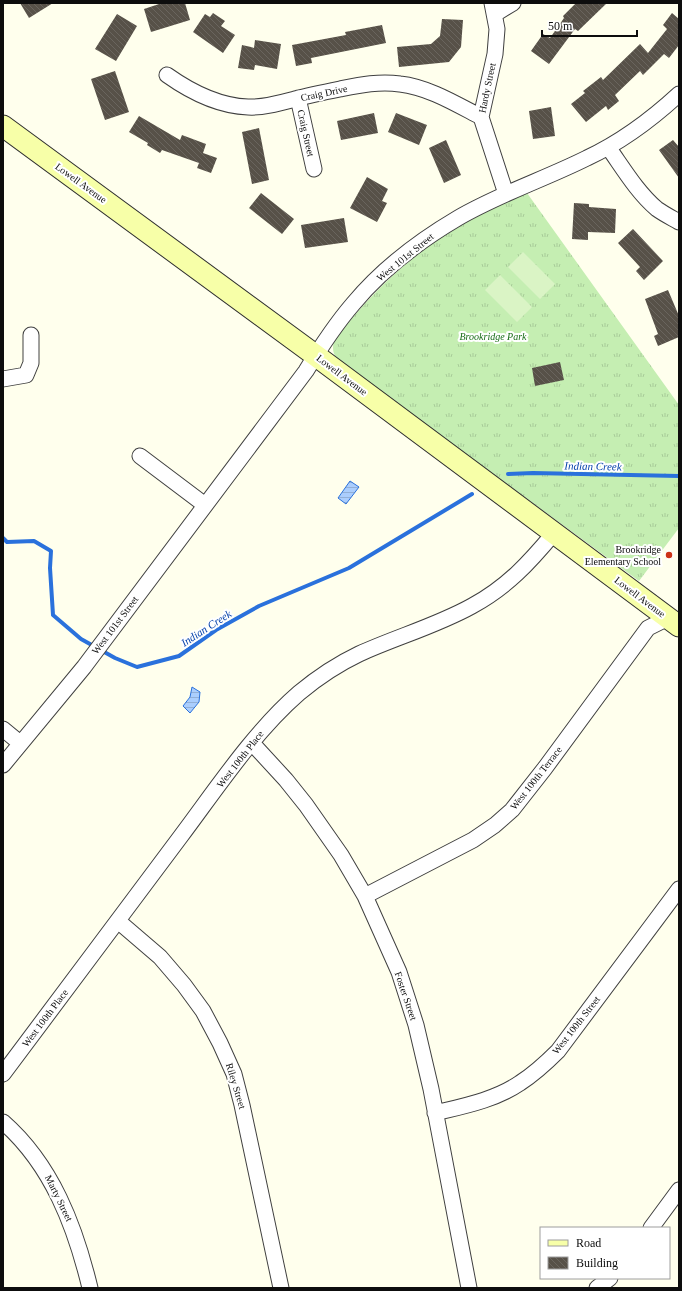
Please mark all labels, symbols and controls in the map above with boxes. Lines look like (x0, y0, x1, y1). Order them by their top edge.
scale bar (542, 12, 637, 38)
text: 50 m (548, 19, 573, 33)
street label: Hardy Street (476, 62, 498, 114)
street label: Craig Drive (300, 83, 349, 103)
street label: Craig Street (295, 108, 317, 158)
street label: Lowell Avenue (53, 161, 109, 206)
street label: West 101st Street (374, 231, 436, 283)
park label: Brookridge Park (459, 331, 527, 342)
street label: Lowell Avenue (314, 352, 370, 398)
water label: Indian Creek (563, 459, 623, 473)
place label: Brookridge Elementary School (585, 544, 662, 567)
marker: Brookridge Elementary School (664, 550, 674, 560)
street label: Lowell Avenue (612, 574, 668, 620)
street label: West 101st Street (90, 594, 141, 656)
water label: Indian Creek (178, 607, 234, 649)
street label: West 100th Place (214, 728, 266, 790)
street label: West 100th Terrace (508, 744, 564, 812)
street label: Foster Street (393, 970, 420, 1022)
street label: West 100th Place (20, 987, 71, 1049)
street label: West 100th Street (550, 994, 602, 1056)
street label: Riley Street (224, 1062, 248, 1111)
street label: Marty Street (43, 1173, 75, 1223)
legend (540, 1227, 670, 1279)
text: Road (576, 1236, 601, 1250)
text: Building (576, 1256, 618, 1270)

